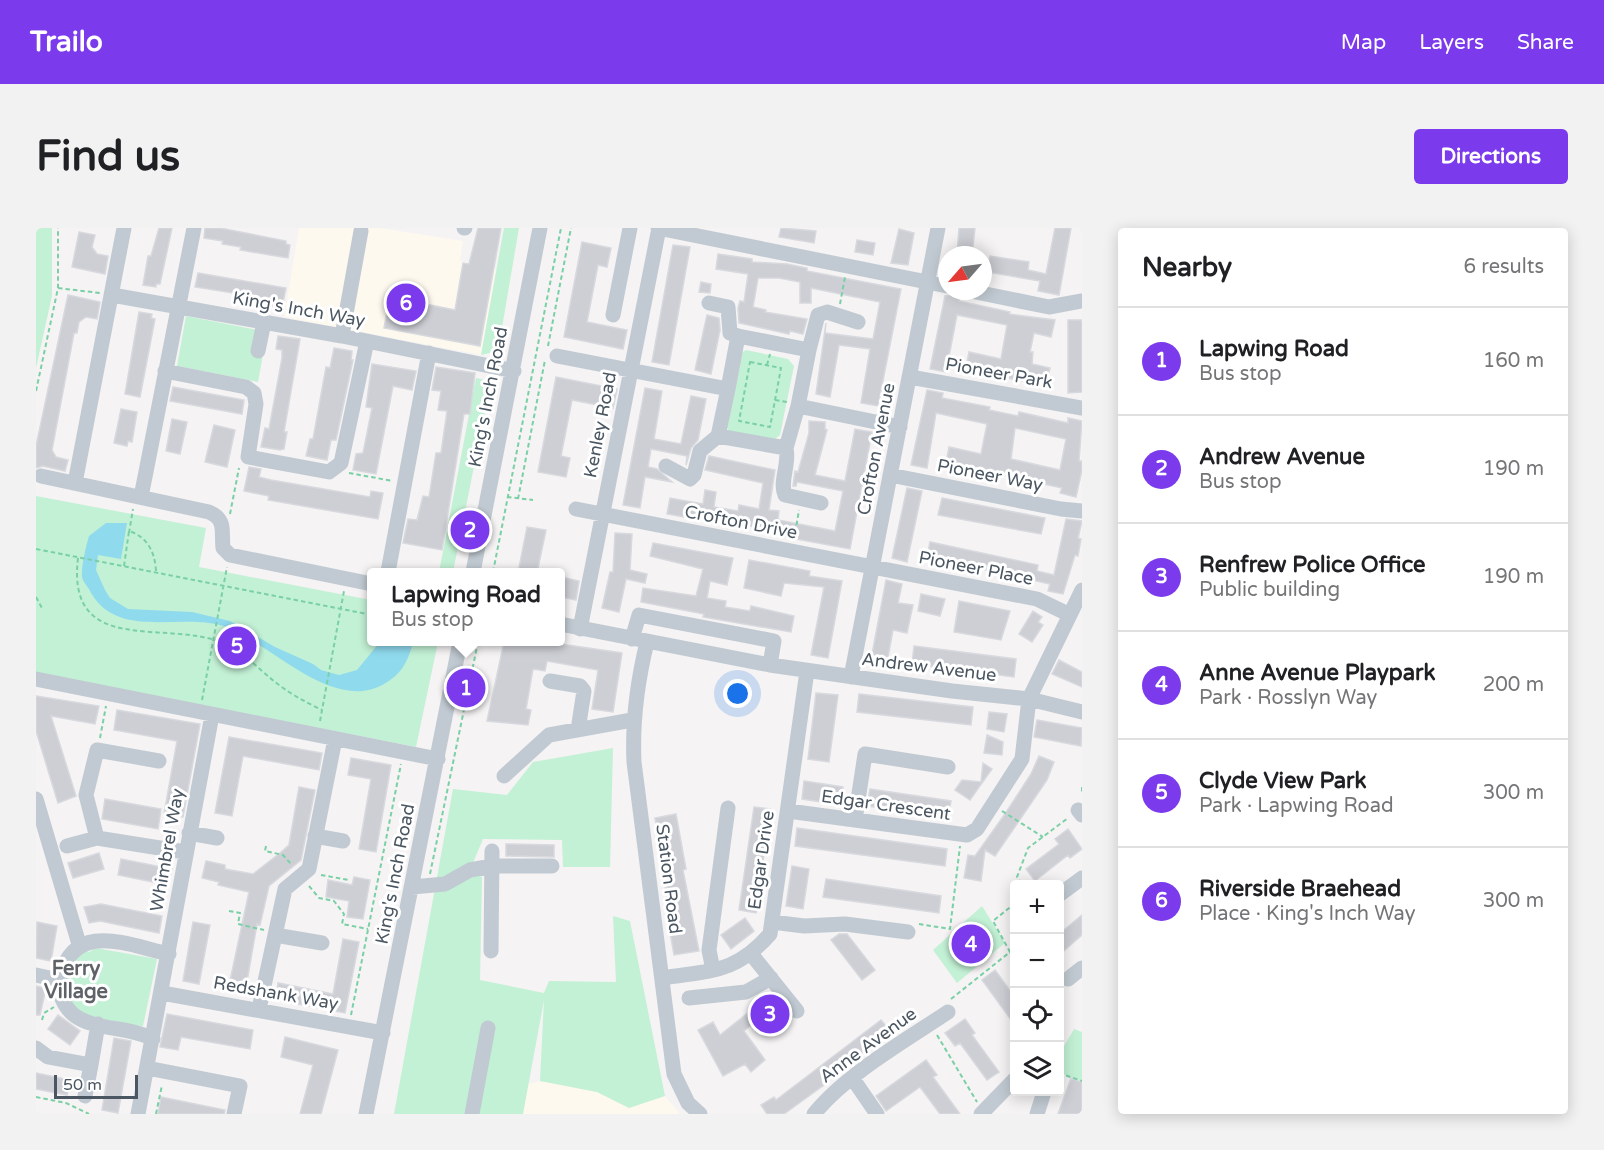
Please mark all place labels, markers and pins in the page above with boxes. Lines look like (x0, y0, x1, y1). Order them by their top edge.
pin: 6 (386, 280, 425, 326)
pin: 2 (450, 508, 490, 552)
pin: 5 (218, 624, 256, 668)
pin: 1 (446, 666, 486, 710)
pin: 4 (952, 922, 990, 966)
pin: 3 (750, 992, 790, 1036)

